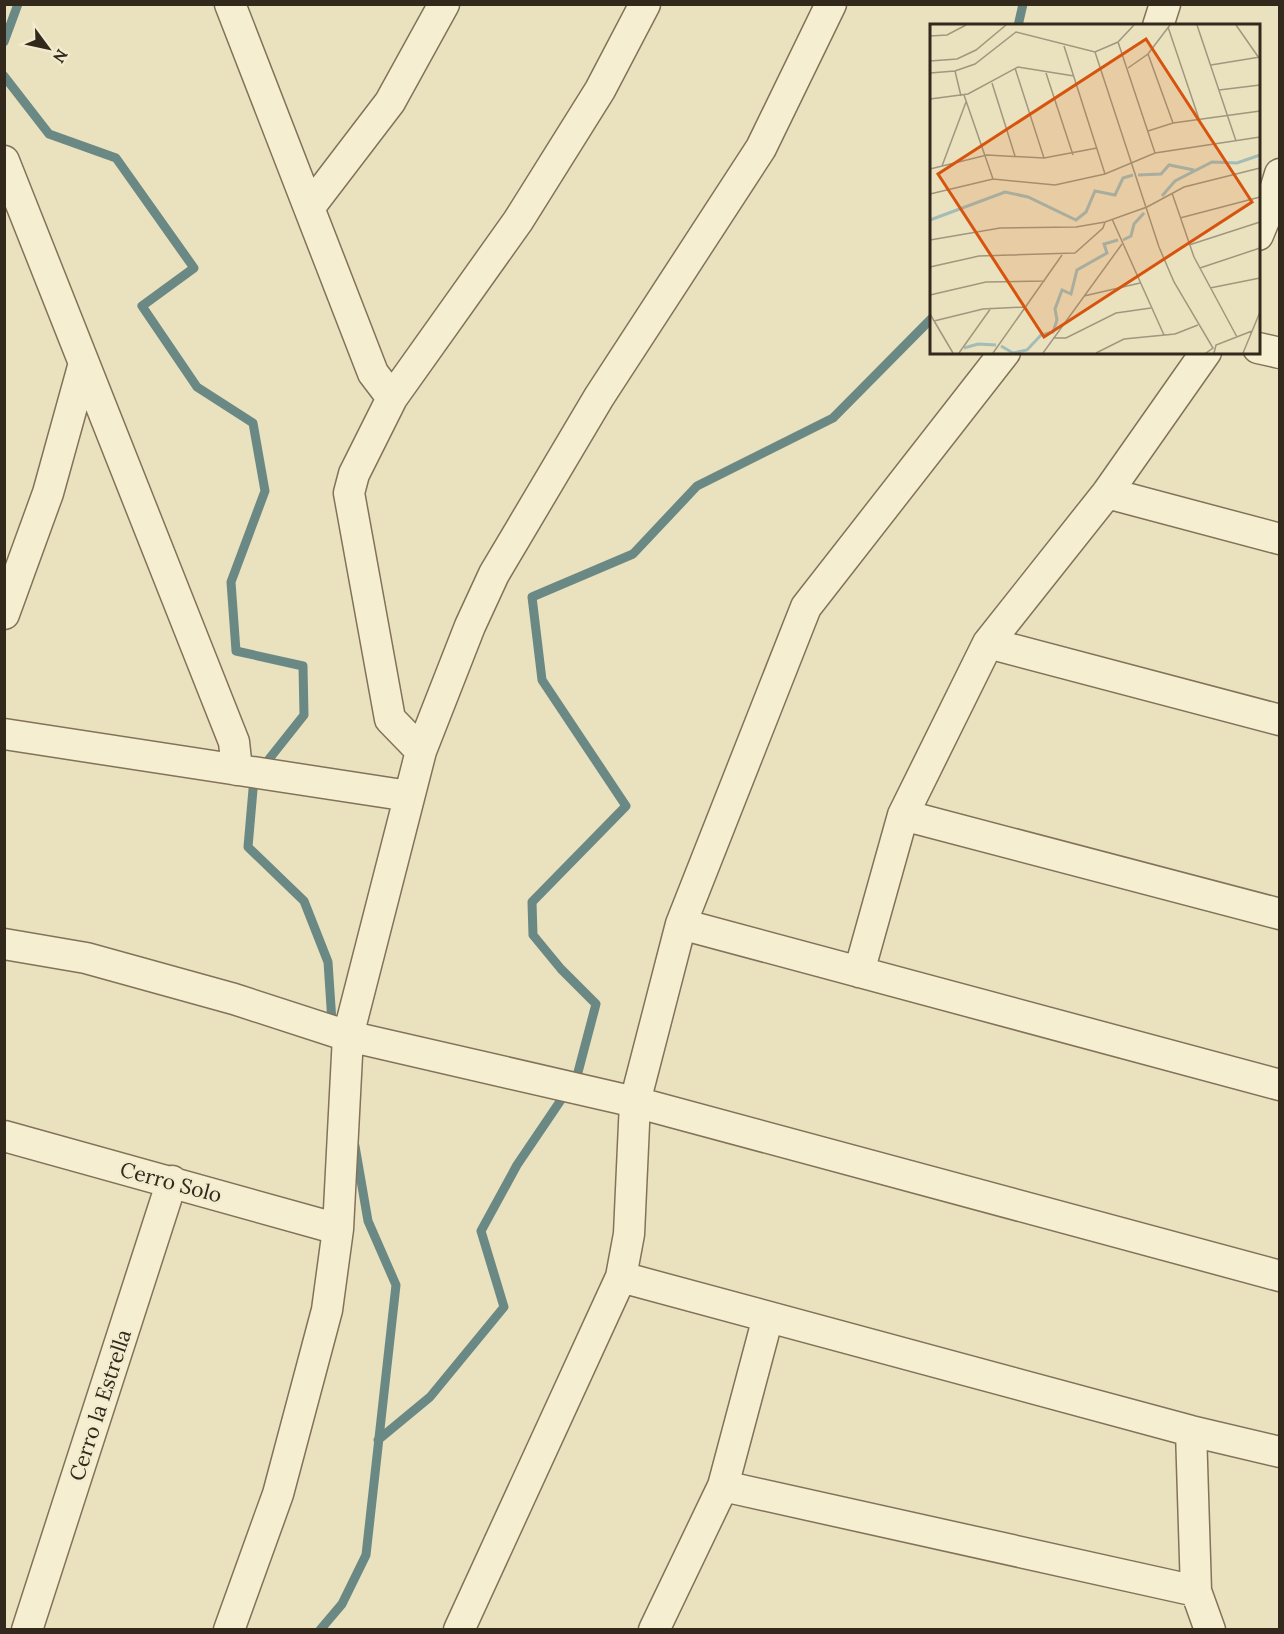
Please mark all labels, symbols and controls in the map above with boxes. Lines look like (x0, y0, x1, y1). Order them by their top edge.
north arrow (18, 18, 78, 78)
inset map (930, 24, 1260, 354)
text: N (49, 46, 72, 67)
street label: Cerro Solo (117, 1155, 225, 1209)
street label: Cerro la Estrella (63, 1326, 137, 1484)

